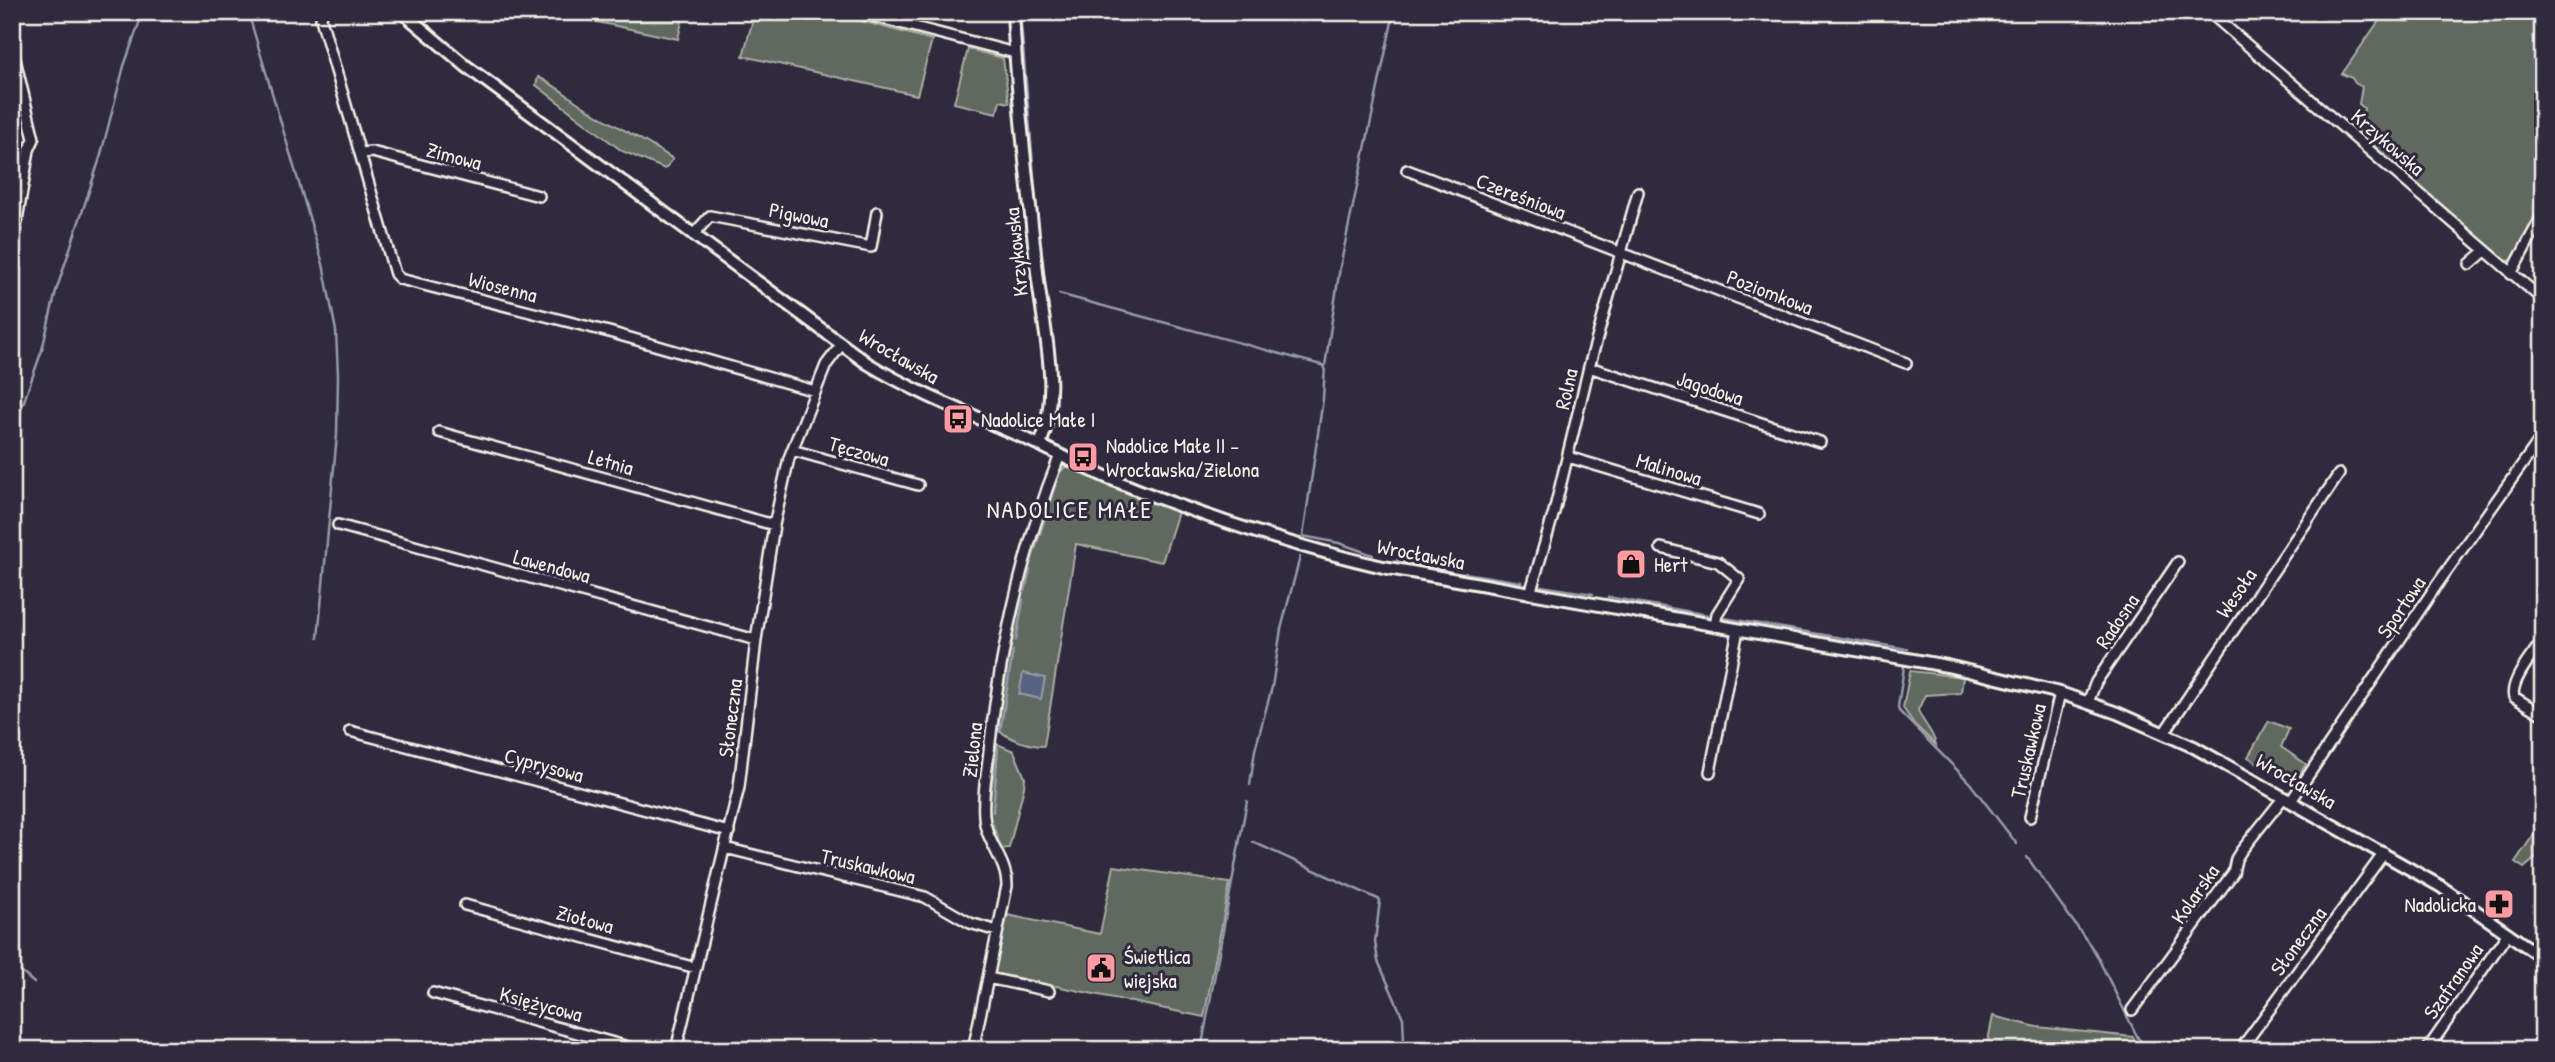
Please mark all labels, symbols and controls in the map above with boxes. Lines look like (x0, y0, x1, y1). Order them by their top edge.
street label: Krzykowska (2345, 102, 2431, 182)
street label: Zimowa (423, 135, 485, 177)
street label: Czereśniowa (1472, 166, 1570, 226)
street label: Pigwowa (767, 195, 831, 235)
street label: Krzykowska (997, 206, 1035, 298)
street label: Poziomkowa (1723, 262, 1817, 322)
street label: Wiosenna (466, 264, 540, 310)
street label: Wrocławska (853, 321, 945, 391)
street label: Jagodowa (1673, 364, 1747, 412)
street label: Rolna (1547, 366, 1585, 412)
bus stop icon: Nadolice Małe I (941, 402, 975, 436)
place label: Nadolice Małe I (981, 405, 1096, 434)
street label: Tęczowa (825, 429, 893, 473)
place label: Nadolice Małe II – Wrocławska/Zielona (1106, 431, 1259, 484)
bus stop icon: Nadolice Małe II – Wrocławska/Zielona (1066, 440, 1100, 474)
street label: Letnia (585, 442, 637, 482)
street label: Malinowa (1633, 445, 1705, 493)
district label: NADOLICE MAŁE (987, 493, 1153, 525)
street label: Wrocławska (1375, 531, 1467, 577)
street label: Lawendowa (510, 542, 594, 590)
shop icon: Hert (1614, 547, 1648, 581)
place label: Hert (1654, 550, 1688, 579)
street label: Wesoła (2209, 562, 2263, 624)
street label: Sportowa (2370, 570, 2432, 644)
street label: Radosna (2088, 588, 2146, 654)
street label: Słoneczna (711, 677, 749, 759)
street label: Truskawkowa (2003, 701, 2053, 801)
street label: Zielona (955, 721, 989, 779)
street label: Cyprysowa (501, 741, 587, 789)
street label: Wrocławska (2250, 746, 2342, 816)
street label: Truskawkowa (818, 841, 918, 891)
street label: Kolarska (2164, 858, 2226, 930)
pharmacy icon: Nadolicka (2482, 887, 2516, 921)
place label: Nadolicka (2405, 890, 2476, 919)
street label: Ziołowa (553, 897, 617, 941)
street label: Słoneczna (2263, 901, 2333, 981)
street label: Szafranowa (2416, 937, 2490, 1025)
place label: Świetlica wiejska (1124, 942, 1190, 995)
public building icon: Świetlica wiejska (1084, 951, 1118, 985)
street label: Księżycowa (496, 979, 586, 1029)

